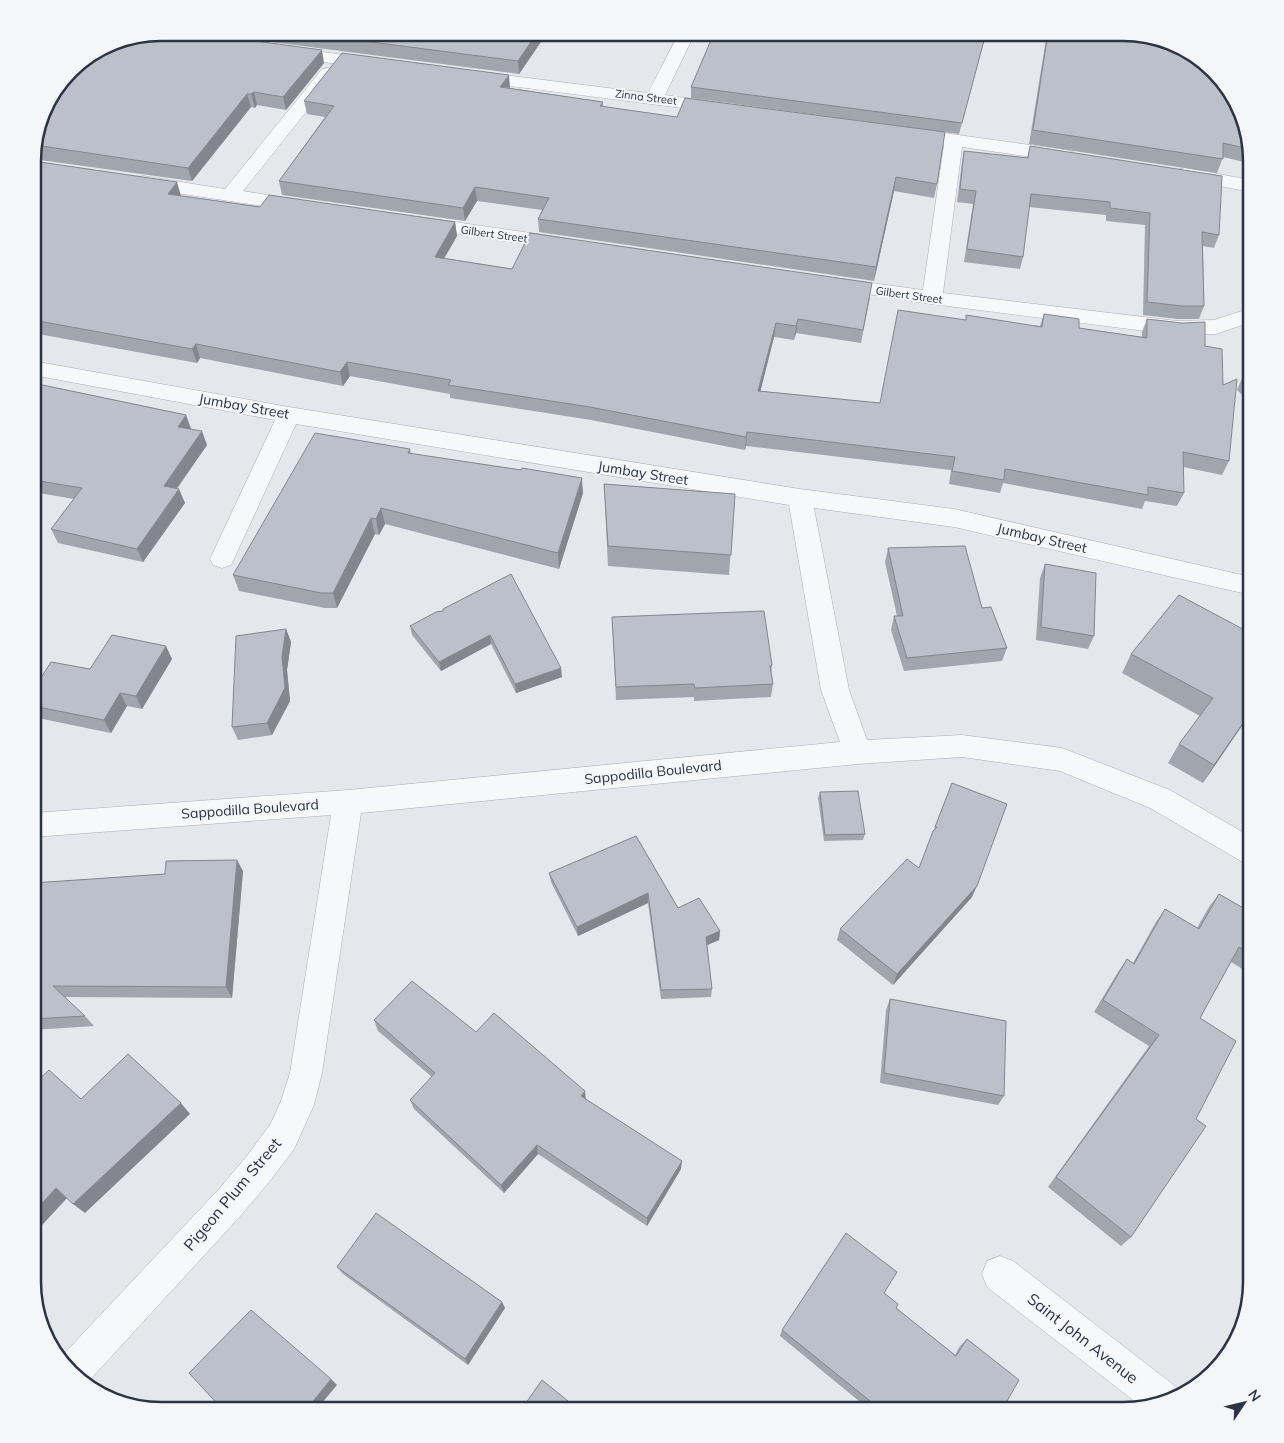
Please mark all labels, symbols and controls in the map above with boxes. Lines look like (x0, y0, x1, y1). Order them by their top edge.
street label: Zinna Street (614, 86, 678, 108)
street label: Gilbert Street (460, 222, 528, 246)
street label: Gilbert Street (875, 283, 943, 307)
street label: Jumbay Street (197, 389, 291, 423)
street label: Jumbay Street (596, 457, 690, 489)
street label: Jumbay Street (995, 519, 1089, 557)
street label: Sappodilla Boulevard (583, 756, 723, 788)
street label: Sappodilla Boulevard (181, 795, 319, 823)
street label: Pigeon Plum Street (179, 1133, 285, 1255)
street label: Saint John Avenue (1023, 1288, 1143, 1388)
north arrow (1219, 1378, 1269, 1428)
text: N (1244, 1386, 1265, 1405)

